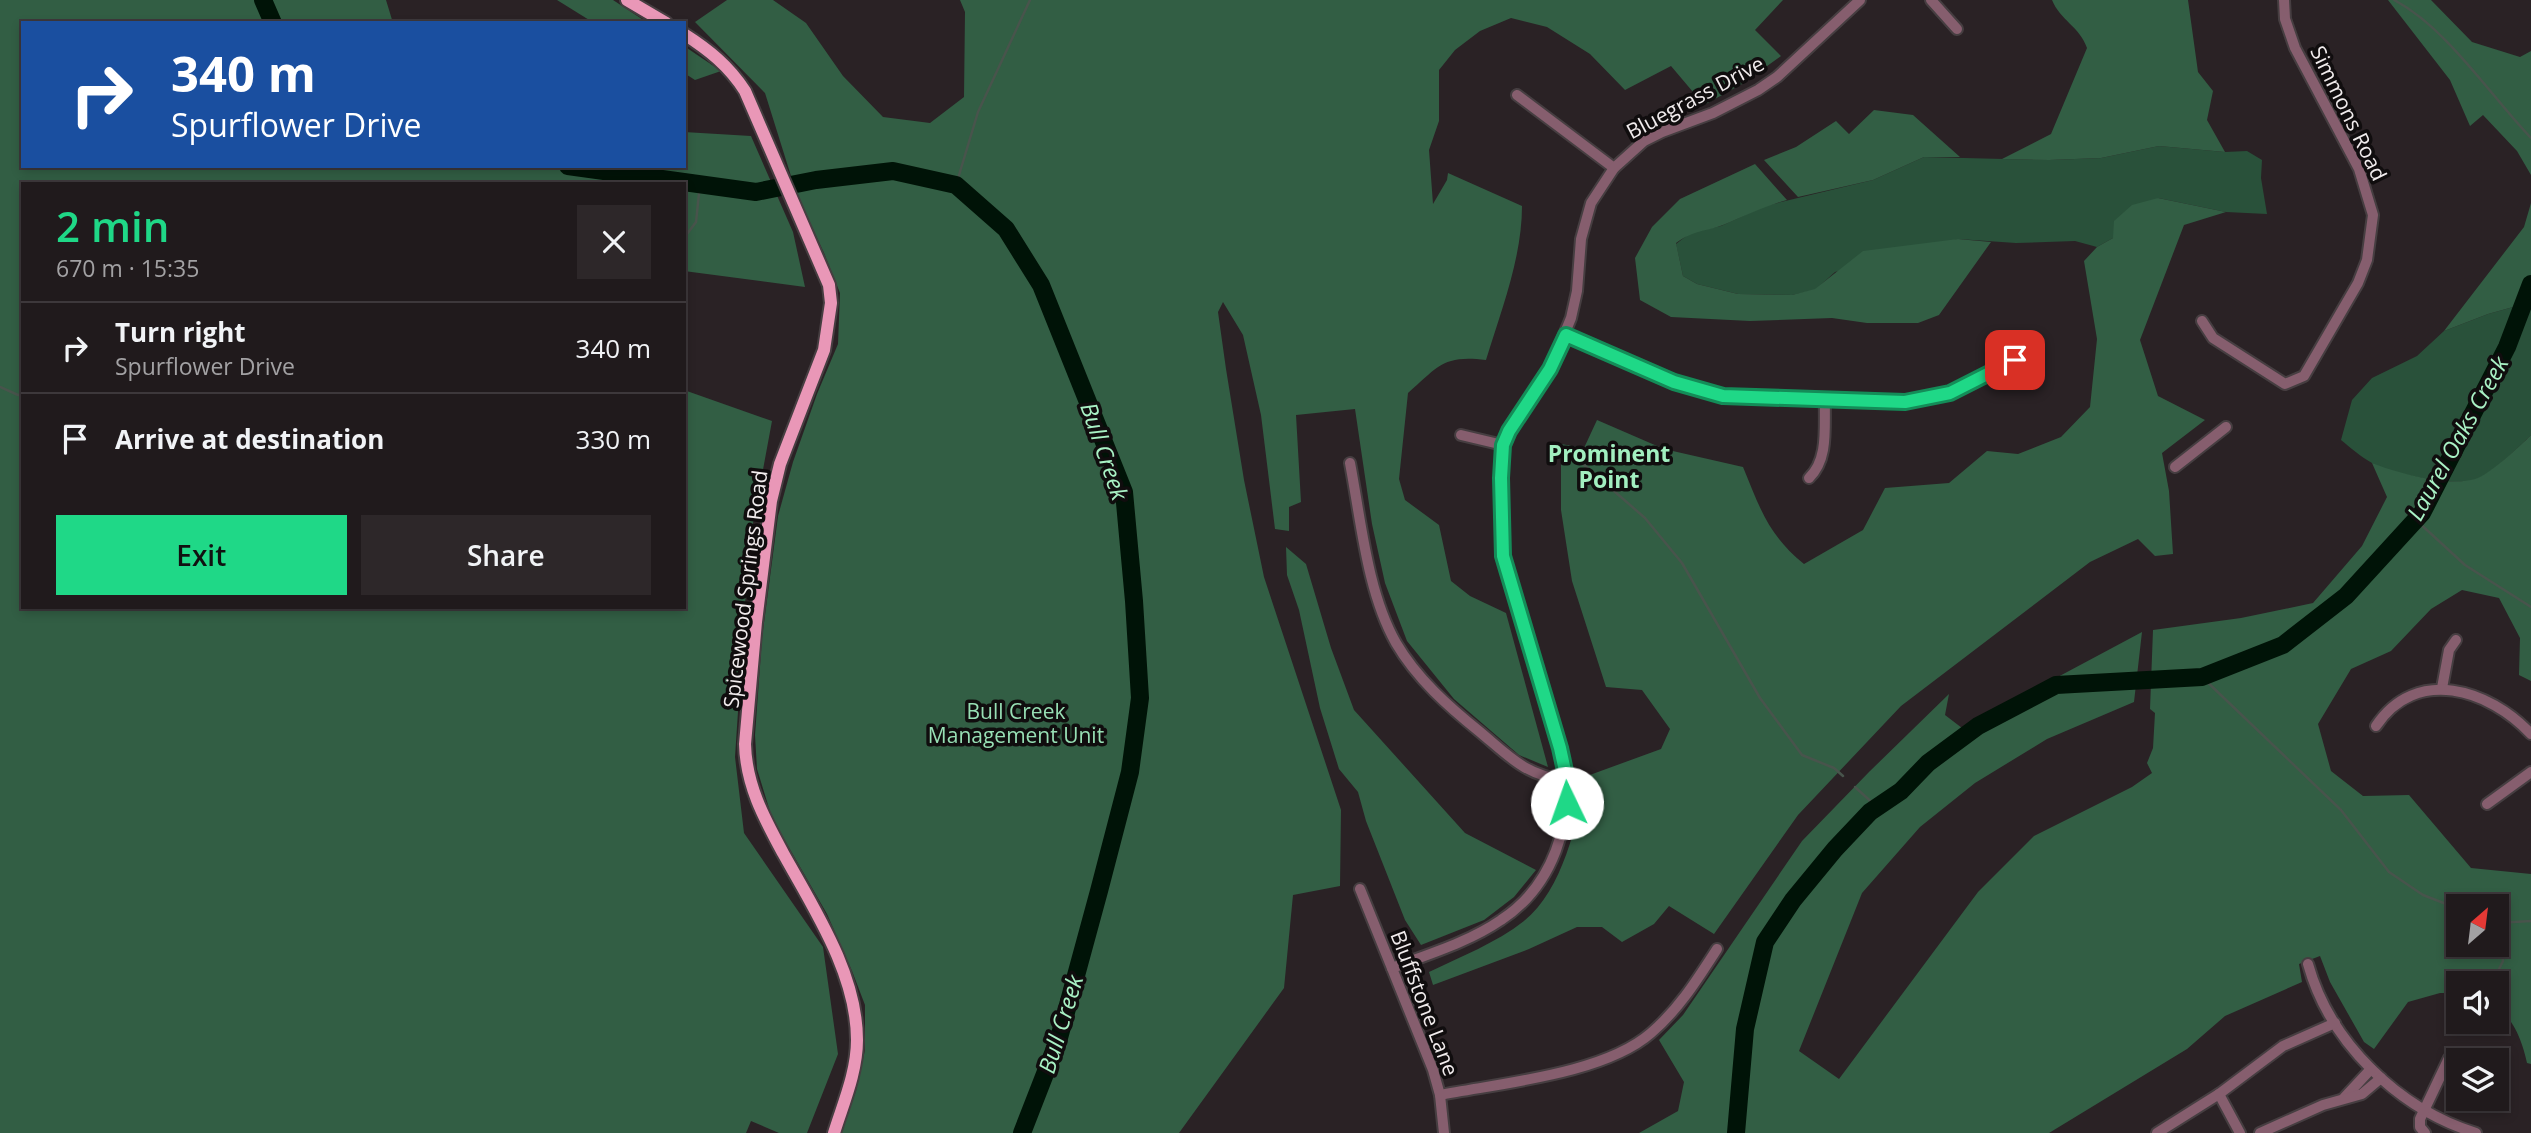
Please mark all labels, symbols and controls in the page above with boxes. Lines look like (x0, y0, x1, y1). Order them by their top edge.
text: 340 m (171, 40, 316, 106)
street label: Simmons Road (2304, 41, 2394, 185)
icon: right (56, 49, 147, 140)
street label: Bluegrass Drive (1621, 49, 1769, 145)
text: Spurflower Drive (171, 103, 421, 146)
text: 2 min (56, 197, 169, 254)
button: close (577, 205, 651, 279)
text: 670 m · 15:35 (56, 252, 199, 284)
text: Turn right (115, 314, 246, 350)
icon: right (56, 329, 94, 367)
text: 340 m (576, 330, 651, 366)
pin (1985, 330, 2045, 390)
icon: arrive (1996, 341, 2034, 379)
text: Spurflower Drive (115, 350, 295, 382)
water label: Laurel Oaks Creek (2399, 350, 2516, 526)
water label: Bull Creek (1073, 398, 1137, 505)
icon: arrive (56, 420, 94, 458)
text: Arrive at destination (115, 421, 384, 457)
text: 330 m (576, 421, 651, 457)
district label: Prominent Point (1548, 437, 1670, 495)
street label: Spicewood Springs Road (717, 468, 773, 710)
button: Exit (56, 515, 347, 595)
button: Share (361, 515, 651, 595)
park label: Bull Creek Management Unit (928, 697, 1104, 749)
position arrow (1530, 766, 1604, 840)
north arrow (2446, 894, 2510, 957)
map controls (2446, 894, 2509, 1111)
street label: Bluffstone Lane (1384, 926, 1466, 1080)
water label: Bull Creek (1030, 970, 1090, 1077)
button: sound (2446, 971, 2509, 1034)
button: layers (2446, 1048, 2509, 1111)

